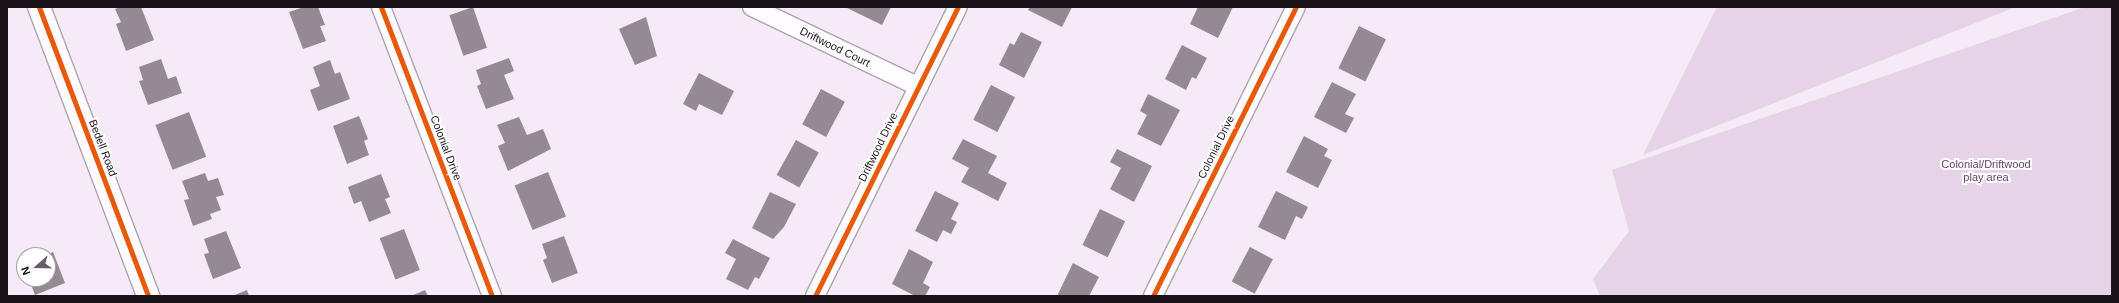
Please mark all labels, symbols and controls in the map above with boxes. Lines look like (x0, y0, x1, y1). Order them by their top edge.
street label: Driftwood Court (798, 24, 872, 70)
street label: Driftwood Drive (856, 110, 900, 184)
street label: Colonial Drive (1195, 113, 1237, 181)
street label: Colonial Drive (428, 114, 464, 182)
street label: Bedell Road (86, 118, 120, 178)
park label: Colonial/Driftwood play area (1941, 158, 2031, 184)
north arrow (16, 247, 56, 287)
text: N (19, 265, 33, 277)

